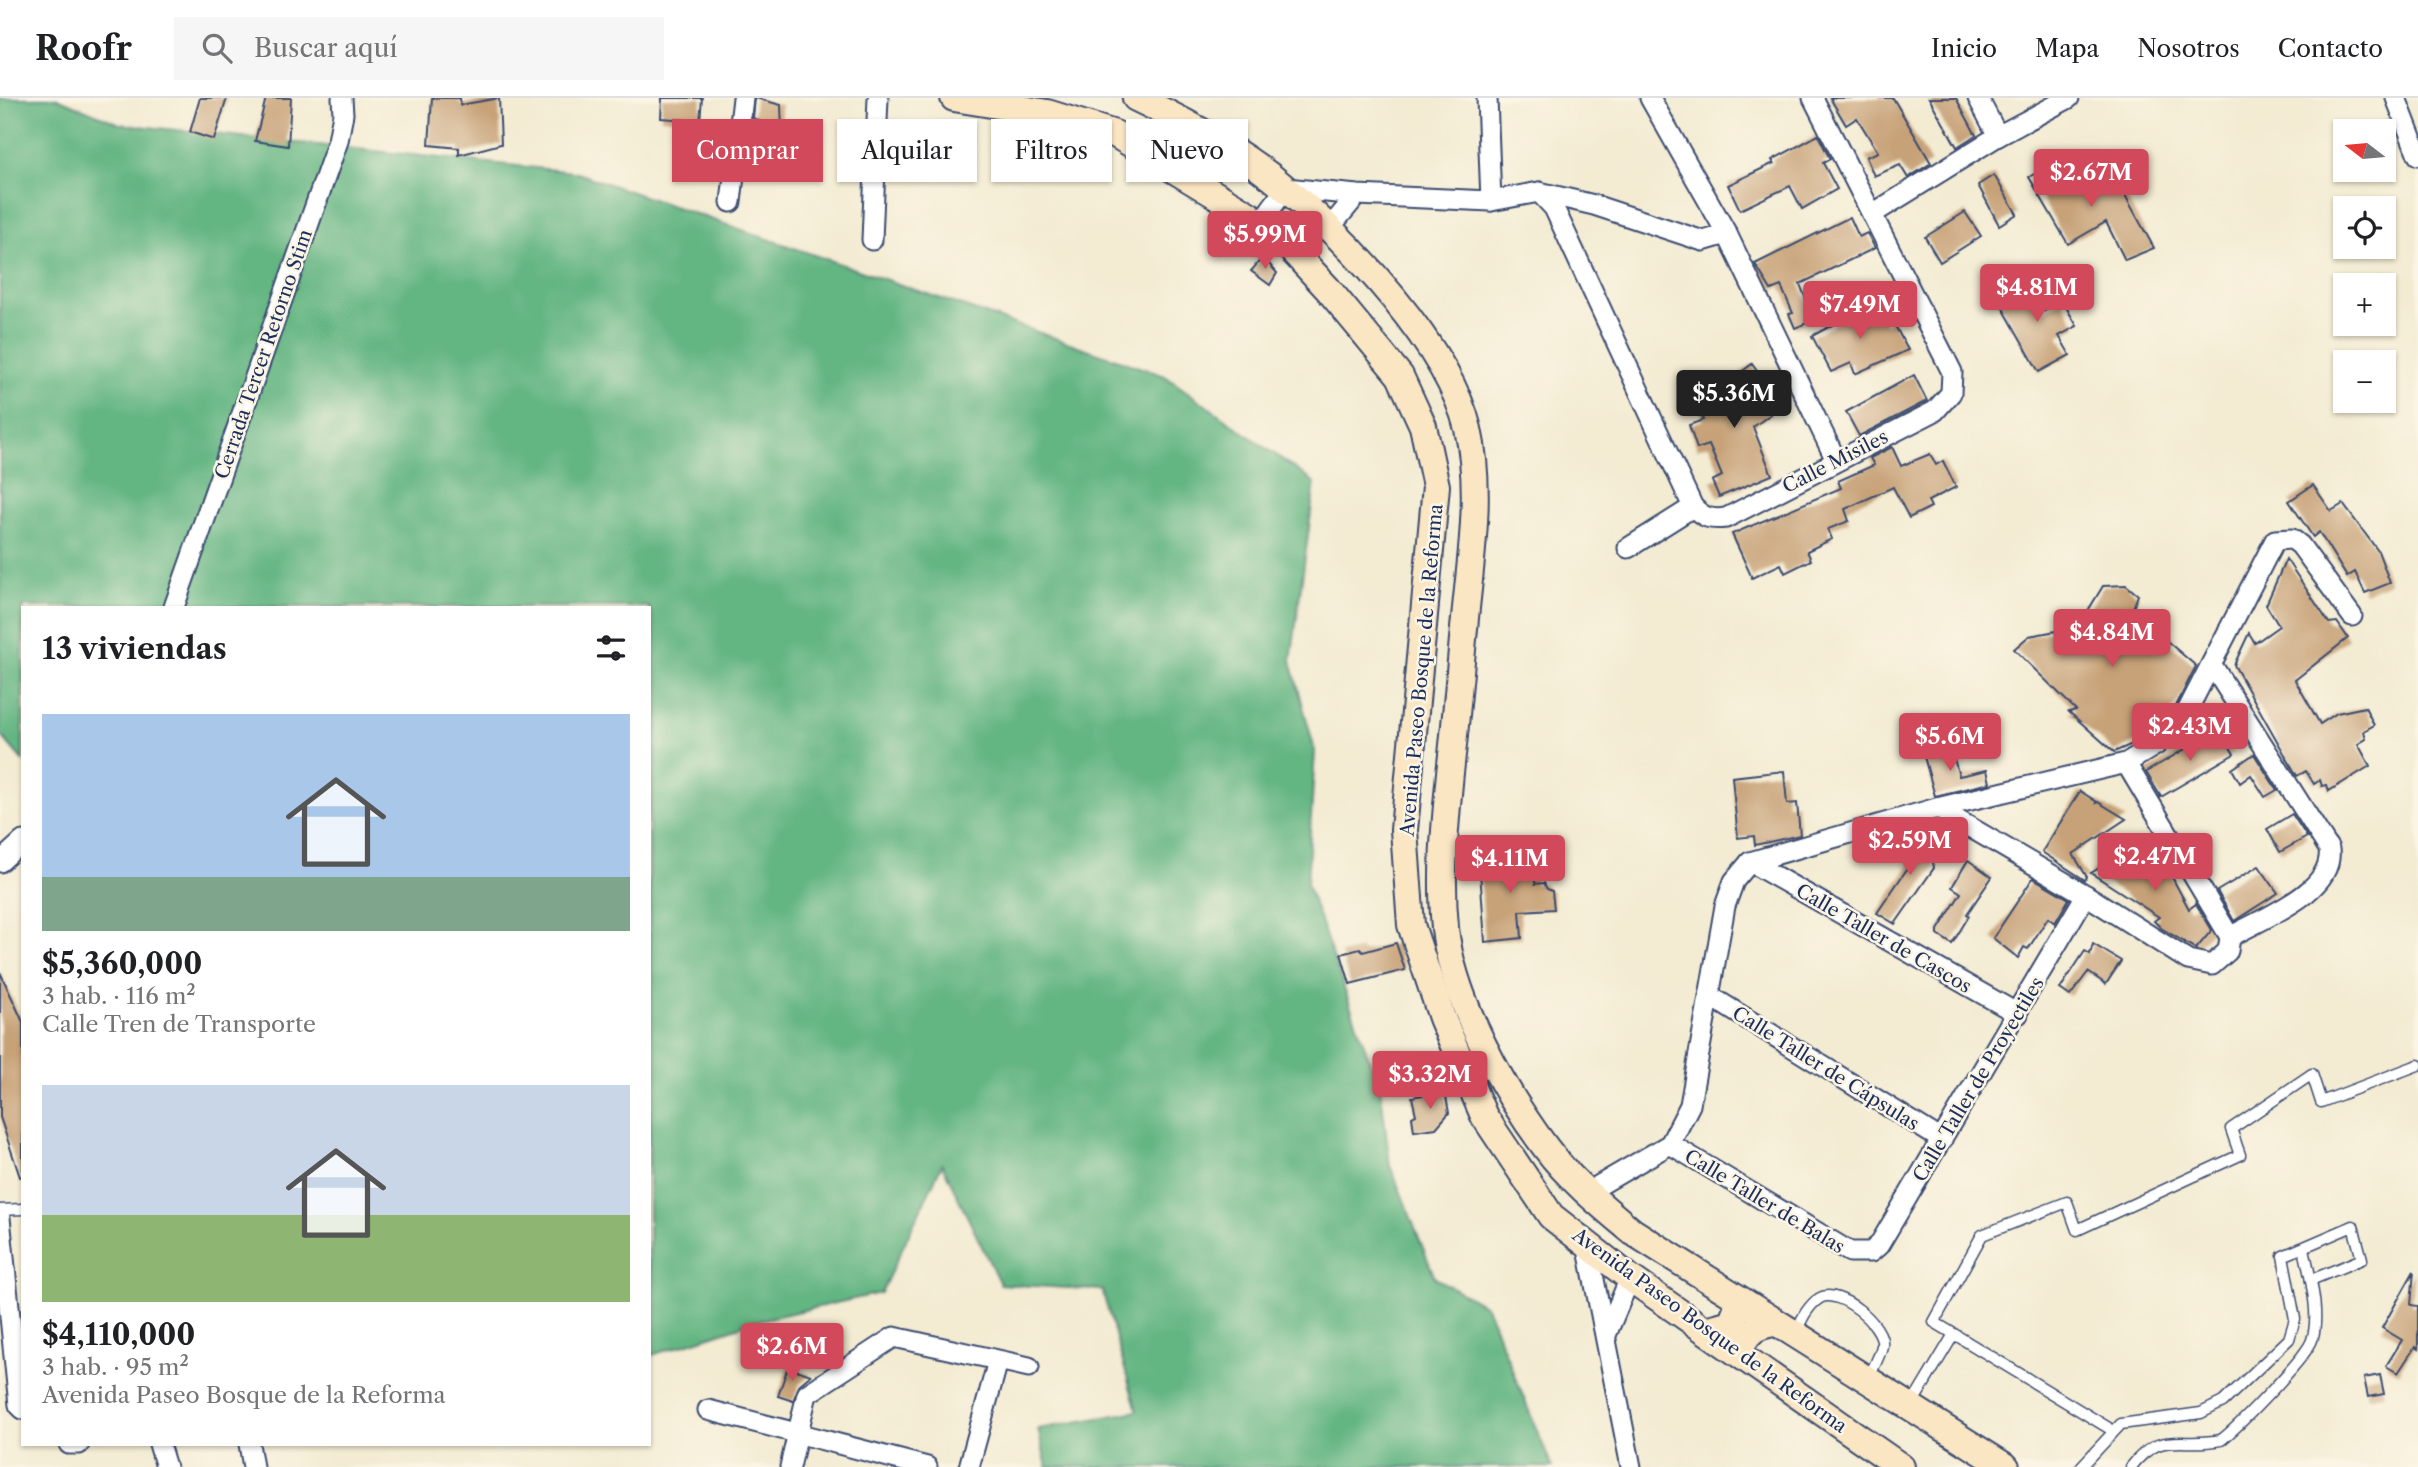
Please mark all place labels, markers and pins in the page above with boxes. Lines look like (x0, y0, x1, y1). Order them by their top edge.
pin: $2.67M (2034, 150, 2148, 209)
pin: $5.99M (1208, 212, 1322, 271)
pin: $4.81M (1980, 264, 2094, 324)
pin: $7.49M (1803, 282, 1917, 341)
pin: $5.36M (1677, 370, 1791, 430)
pin: $4.84M (2055, 610, 2169, 669)
pin: $2.43M (2133, 704, 2247, 763)
pin: $5.6M (1901, 714, 1999, 773)
pin: $2.59M (1853, 818, 1967, 877)
pin: $2.47M (2098, 834, 2212, 893)
pin: $4.11M (1453, 836, 1567, 895)
pin: $3.32M (1373, 1052, 1487, 1111)
pin: $2.6M (743, 1324, 841, 1383)

